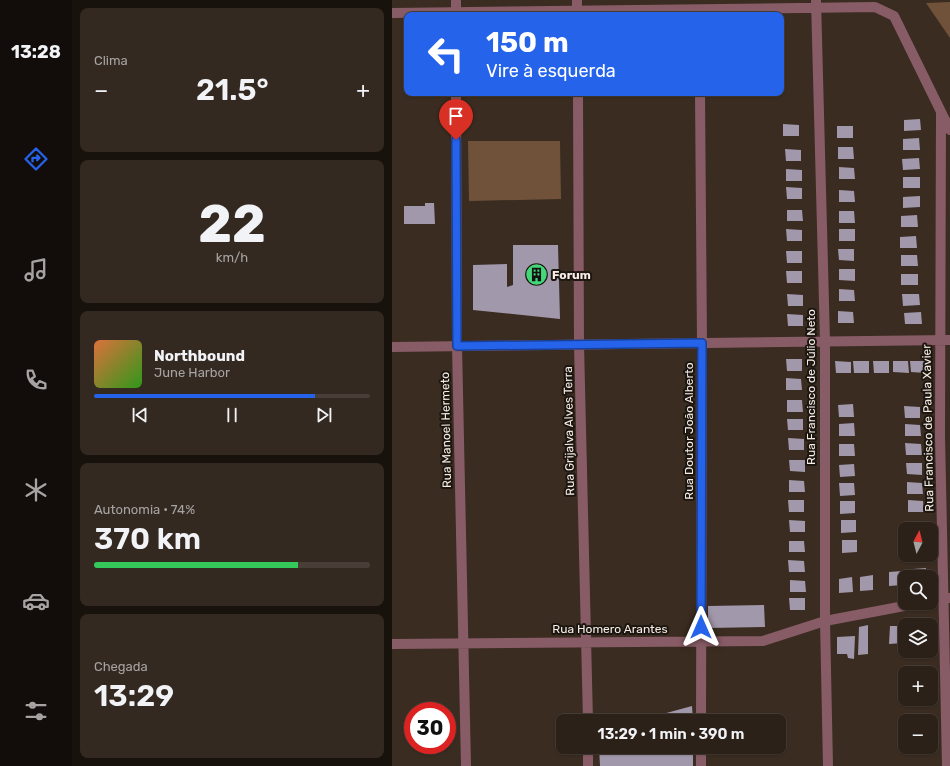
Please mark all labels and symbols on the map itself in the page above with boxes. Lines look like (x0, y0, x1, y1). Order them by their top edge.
pin (439, 99, 473, 140)
building icon: Forum (523, 262, 549, 288)
place label: Forum (552, 268, 591, 282)
street label: Rua Francisco de Júlio Neto (804, 309, 818, 465)
street label: Rua Francisco de Paula Xavier (920, 344, 936, 512)
street label: Rua Doutor João Alberto (682, 362, 696, 500)
street label: Rua Grijalva Alves Terra (561, 366, 577, 496)
street label: Rua Manoel Hermeto (438, 372, 454, 488)
north arrow (898, 522, 938, 562)
position arrow (680, 606, 722, 648)
street label: Rua Homero Arantes (552, 622, 668, 636)
speed limit sign: 30 (404, 702, 456, 754)

